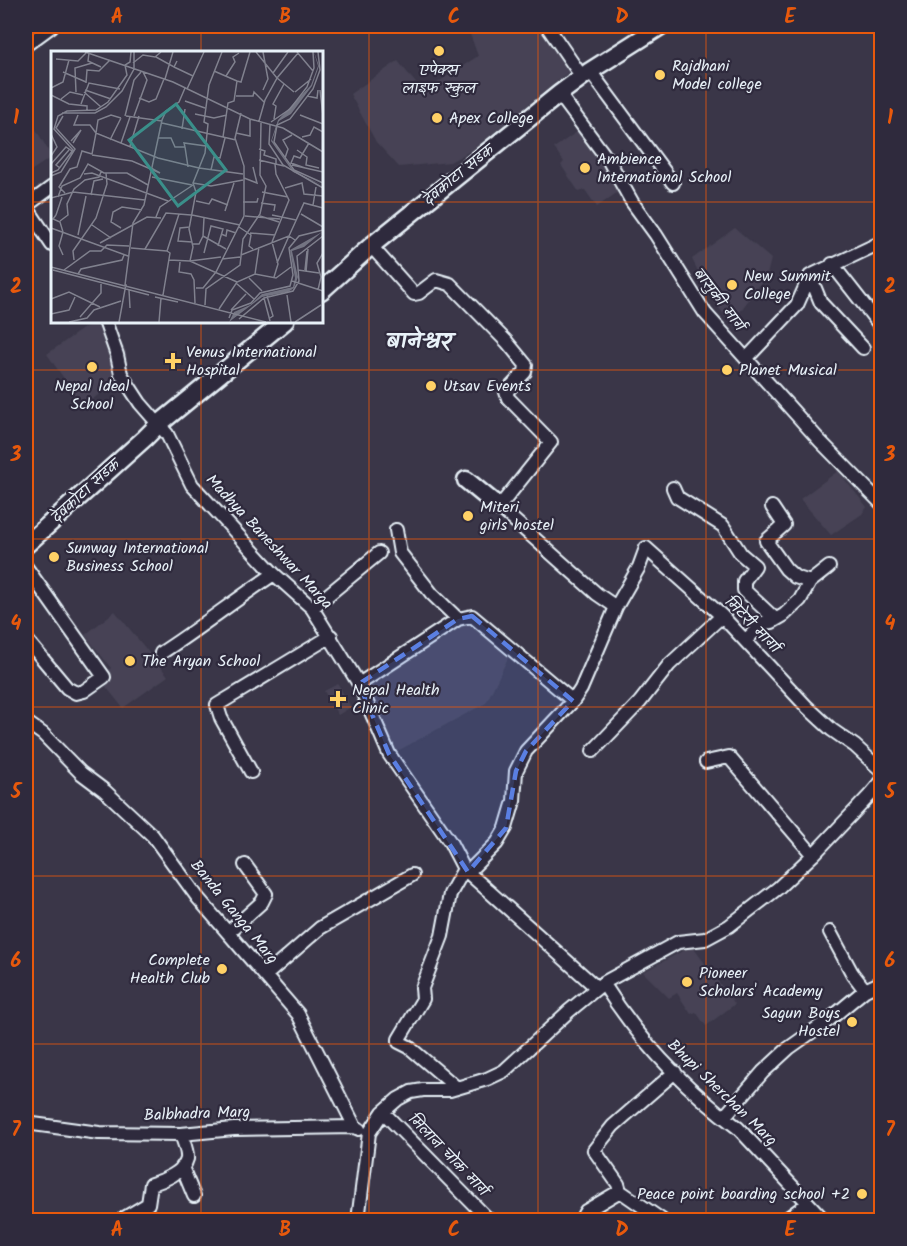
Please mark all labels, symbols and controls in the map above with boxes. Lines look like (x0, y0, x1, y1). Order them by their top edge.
text: A (111, 2, 123, 34)
text: B (279, 2, 291, 34)
text: C (448, 2, 460, 34)
text: D (615, 2, 629, 34)
text: E (784, 2, 796, 34)
marker: एपेक्स लाइफ स्कुल (432, 44, 446, 58)
inset map (51, 51, 322, 322)
place label: Rajdhani Model college (672, 54, 762, 97)
place label: एपेक्स लाइफ स्कुल (402, 58, 479, 101)
marker: Rajdhani Model college (653, 68, 667, 82)
text: 1 (13, 103, 19, 135)
text: 1 (887, 103, 893, 135)
place label: Apex College (449, 106, 534, 131)
marker: Apex College (430, 111, 444, 125)
street label: देवकोटा सडक (418, 137, 501, 212)
place label: Ambience International School (597, 147, 732, 190)
marker: Ambience International School (578, 161, 592, 175)
street label: बासुकी मार्ग (687, 263, 753, 339)
place label: New Summit College (744, 264, 832, 307)
text: 2 (10, 272, 22, 304)
text: 2 (884, 272, 896, 304)
marker: New Summit College (725, 278, 739, 292)
district label: बानेश्वर (386, 325, 457, 360)
place label: Venus International Hospital (186, 340, 317, 383)
marker: Venus International Hospital (164, 352, 182, 370)
place label: Planet Musical (739, 358, 837, 383)
marker: Nepal Ideal School (85, 360, 99, 374)
marker: Planet Musical (720, 363, 734, 377)
place label: Nepal Ideal School (54, 374, 130, 417)
place label: Utsav Events (443, 374, 531, 399)
marker: Utsav Events (424, 379, 438, 393)
text: 3 (10, 440, 22, 472)
text: 3 (884, 440, 896, 472)
street label: देवकोटा सडक (46, 452, 127, 529)
street label: Madhya Baneshwar Marga (199, 469, 339, 615)
place label: Miteri girls hostel (479, 495, 554, 538)
marker: Miteri girls hostel (461, 509, 475, 523)
place label: Sunway International Business School (66, 536, 208, 579)
marker: Sunway International Business School (47, 550, 61, 564)
street label: मिटेरी मार्गा (718, 591, 788, 662)
text: 4 (11, 609, 22, 641)
text: 4 (885, 609, 896, 641)
place label: The Aryan School (142, 649, 260, 674)
marker: The Aryan School (123, 654, 137, 668)
place label: Nepal Health Clinic (352, 678, 440, 721)
marker: Nepal Health Clinic (329, 690, 347, 708)
text: 5 (10, 777, 23, 809)
text: 5 (884, 777, 897, 809)
street label: Banda Ganga Marg (184, 854, 284, 970)
text: 6 (11, 946, 22, 978)
text: 6 (885, 946, 896, 978)
place label: Complete Health Club (130, 948, 211, 991)
place label: Pioneer Scholars' Academy (699, 961, 823, 1004)
marker: Complete Health Club (215, 962, 229, 976)
marker: Pioneer Scholars' Academy (680, 975, 694, 989)
place label: Sagun Boys Hostel (762, 1001, 840, 1044)
marker: Sagun Boys Hostel (845, 1015, 859, 1029)
street label: Bhupi Sherchan Marg (661, 1034, 783, 1152)
street label: Balbhadra Marg (143, 1100, 251, 1128)
street label: मिलान चोक मार्ग (402, 1108, 496, 1204)
text: 7 (11, 1115, 21, 1147)
text: 7 (885, 1115, 895, 1147)
place label: Peace point boarding school +2 (637, 1182, 850, 1207)
marker: Peace point boarding school +2 (855, 1187, 869, 1201)
text: A (111, 1215, 123, 1246)
text: B (279, 1215, 291, 1246)
text: C (448, 1215, 460, 1246)
text: D (615, 1215, 629, 1246)
text: E (784, 1215, 796, 1246)

